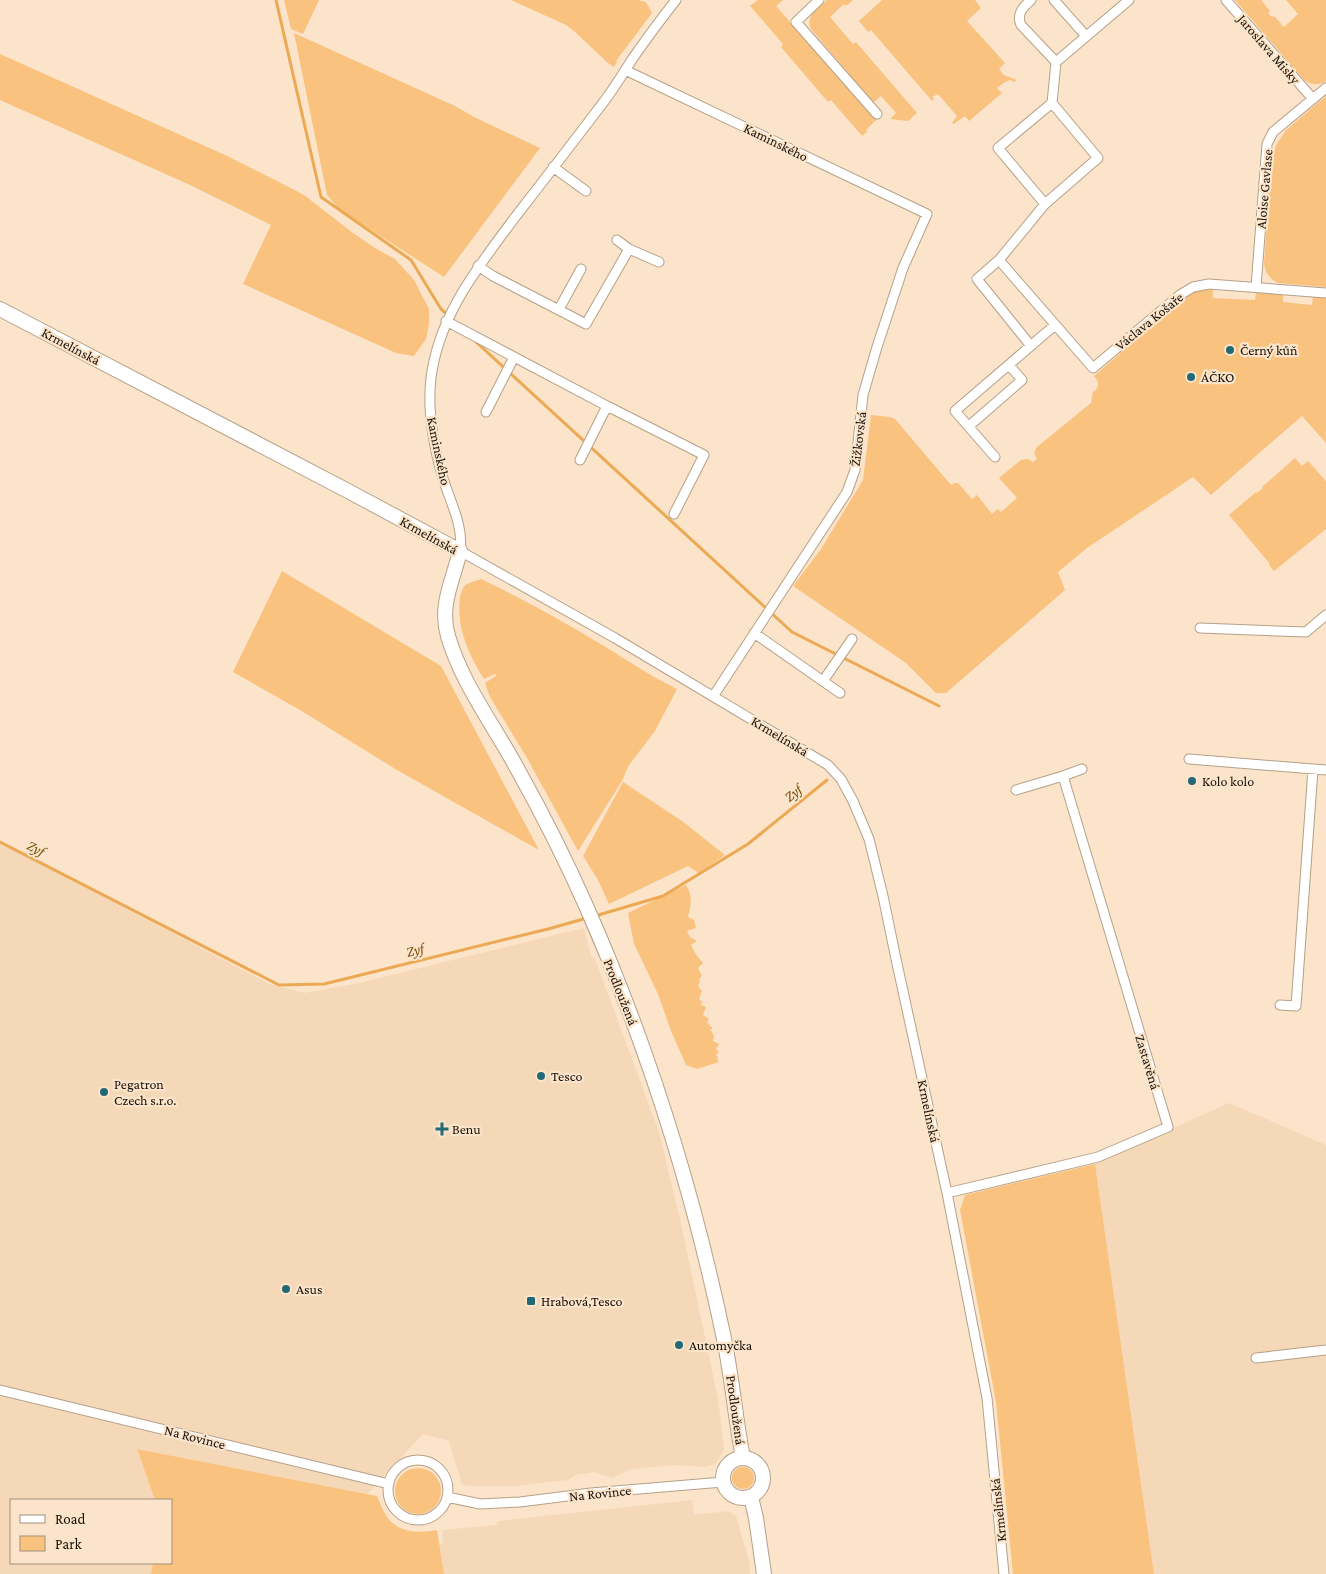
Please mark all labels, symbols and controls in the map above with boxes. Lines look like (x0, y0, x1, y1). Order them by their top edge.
street label: Jaroslava Misky (1233, 9, 1304, 87)
street label: Kaminského (741, 120, 811, 164)
street label: Aloise Gavlase (1253, 148, 1275, 230)
street label: Václava Košaře (1112, 289, 1186, 353)
street label: Krmelínská (39, 324, 103, 368)
place label: Černý kůň (1240, 342, 1298, 358)
marker: Černý kůň (1224, 344, 1236, 356)
place label: ÁČKO (1201, 369, 1234, 385)
marker: ÁČKO (1185, 371, 1197, 383)
street label: Žižkovská (847, 410, 869, 467)
street label: Kaminského (424, 415, 454, 487)
street label: Krmelínská (397, 513, 461, 558)
street label: Krmelínská (749, 713, 812, 760)
place label: Kolo kolo (1202, 773, 1254, 789)
marker: Kolo kolo (1186, 775, 1198, 787)
water label: Zyf (781, 780, 807, 806)
water label: Zyf (24, 837, 49, 861)
water label: Zyf (404, 940, 428, 961)
street label: Prodloužená (600, 956, 642, 1028)
street label: Zastavěná (1132, 1033, 1164, 1092)
place label: Tesco (551, 1068, 582, 1084)
marker: Tesco (535, 1070, 547, 1082)
place label: Pegatron Czech s.r.o. (114, 1076, 176, 1108)
street label: Krmelínská (915, 1078, 944, 1144)
marker: Pegatron Czech s.r.o. (98, 1086, 110, 1098)
place label: Benu (452, 1121, 481, 1137)
marker: Benu (436, 1123, 448, 1135)
place label: Asus (296, 1281, 322, 1297)
marker: Asus (280, 1283, 292, 1295)
place label: Hrabová,Tesco (541, 1293, 623, 1309)
marker: Hrabová,Tesco (525, 1295, 537, 1307)
place label: Automyčka (689, 1337, 753, 1353)
marker: Automyčka (673, 1339, 685, 1351)
street label: Prodloužená (723, 1374, 749, 1446)
street label: Na Rovince (163, 1422, 227, 1452)
street label: Krmelínská (987, 1477, 1009, 1543)
street label: Na Rovince (568, 1482, 632, 1504)
legend (10, 1499, 172, 1564)
text: Road (55, 1511, 86, 1527)
text: Park (55, 1536, 82, 1552)

